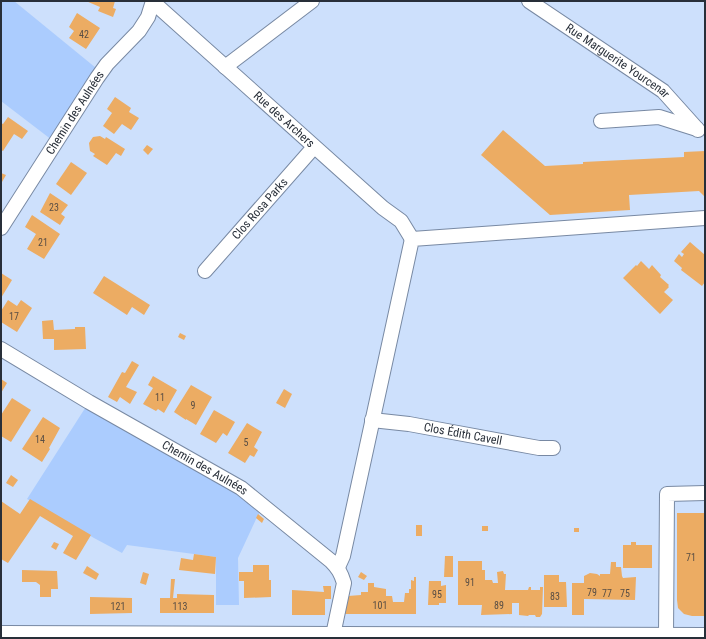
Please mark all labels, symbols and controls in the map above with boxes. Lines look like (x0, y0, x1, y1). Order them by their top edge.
street label: Rue Marguerite Yourcenar (563, 21, 673, 101)
house number: 42 (79, 29, 89, 40)
street label: Chemin des Aulnées (43, 68, 107, 157)
street label: Rue des Archers (251, 89, 317, 150)
street label: Clos Rosa Parks (229, 175, 291, 242)
house number: 23 (49, 202, 59, 213)
house number: 21 (38, 237, 48, 248)
house number: 17 (9, 311, 19, 322)
house number: 11 (155, 392, 165, 403)
house number: 9 (191, 400, 196, 411)
street label: Clos Édith Cavell (423, 420, 503, 448)
house number: 14 (35, 434, 45, 445)
house number: 5 (244, 437, 249, 448)
street label: Chemin des Aulnées (160, 438, 251, 498)
house number: 71 (686, 552, 696, 563)
house number: 91 (465, 577, 475, 588)
house number: 79 (587, 587, 597, 598)
house number: 77 (602, 588, 612, 599)
house number: 75 (620, 588, 630, 599)
house number: 95 (432, 589, 442, 600)
house number: 83 (550, 591, 560, 602)
house number: 101 (373, 600, 387, 611)
house number: 89 (494, 600, 504, 611)
house number: 121 (111, 601, 125, 612)
house number: 113 (173, 601, 187, 612)

